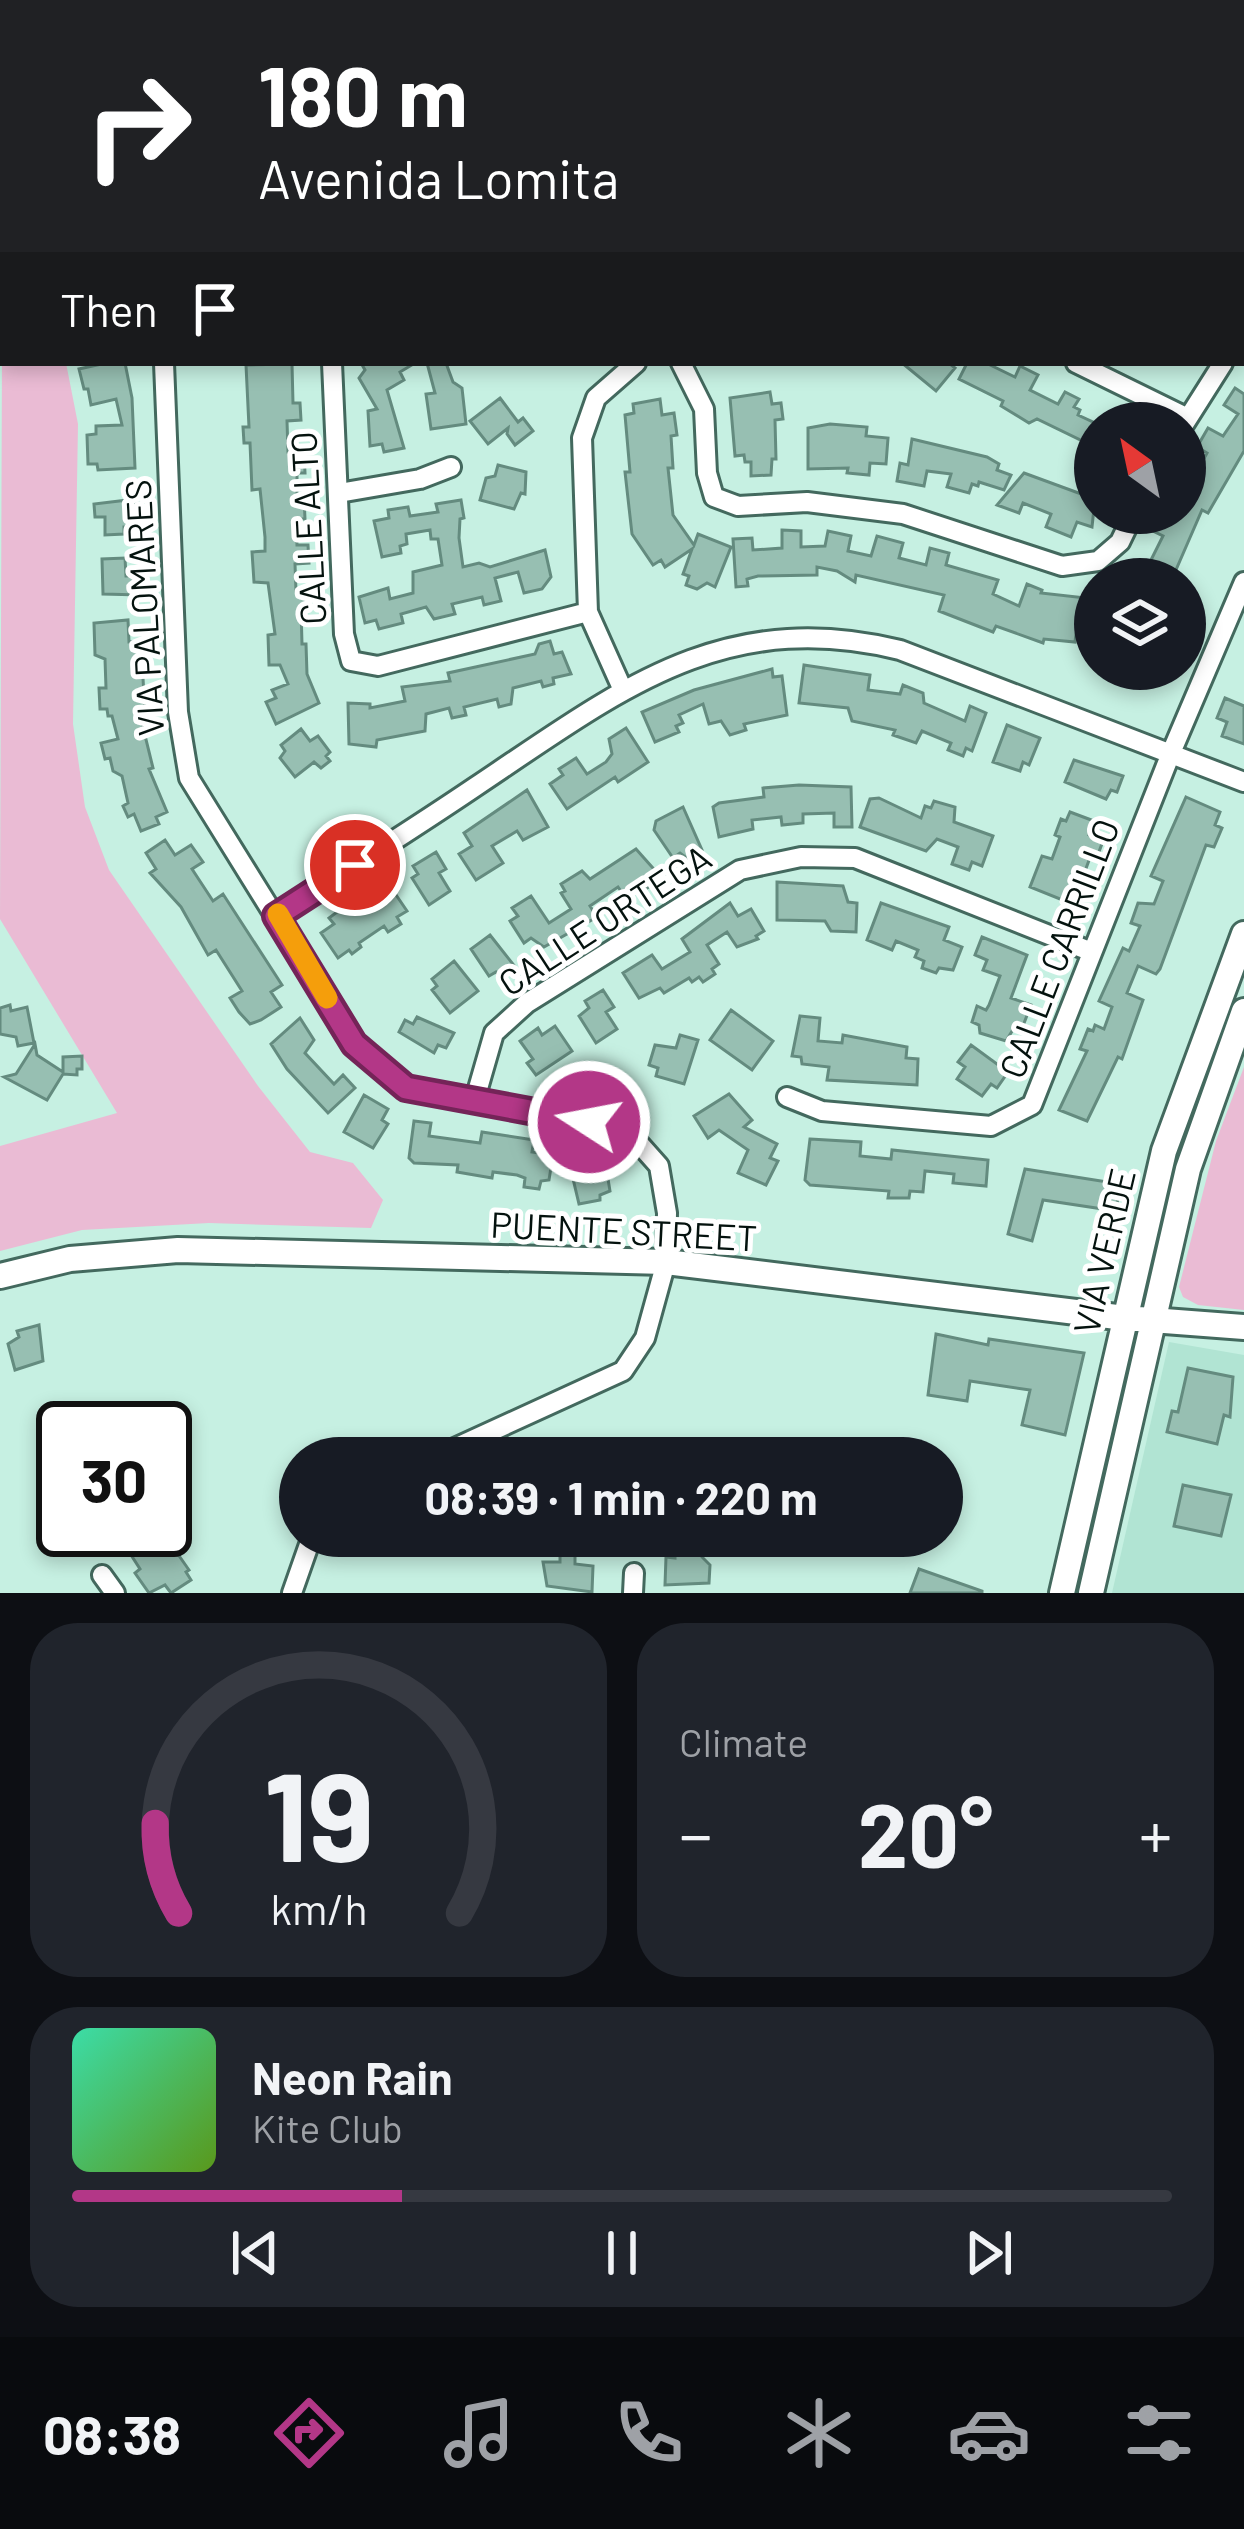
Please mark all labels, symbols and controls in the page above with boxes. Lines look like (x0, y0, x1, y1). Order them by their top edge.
text: 180 m (258, 43, 468, 144)
icon: right (60, 48, 216, 204)
text: Avenida Lomita (258, 145, 619, 210)
icon: arrive (182, 276, 248, 342)
text: Then (60, 282, 158, 336)
north arrow (1074, 402, 1206, 534)
map controls (1074, 402, 1206, 690)
street label: CALLE ALTO (280, 430, 334, 626)
street label: VIA PALOMARES (115, 479, 171, 737)
button: layers (1074, 558, 1206, 690)
street label: CALLE CARRILLO (989, 812, 1127, 1084)
pin (304, 814, 406, 916)
icon: arrive (322, 832, 388, 898)
street label: CALLE ORTEGA (490, 834, 718, 1004)
position arrow (526, 1059, 652, 1185)
street label: VIA VERDE (1063, 1164, 1143, 1338)
street label: PUENTE STREET (490, 1202, 758, 1258)
speed limit sign: 30 (36, 1401, 192, 1557)
text: 08:39 · 1 min · 220 m (425, 1470, 817, 1524)
text: Climate (679, 1718, 808, 1765)
text: 19 (263, 1737, 374, 1887)
text: 20° (858, 1778, 993, 1886)
text: − (679, 1793, 712, 1872)
text: + (1139, 1793, 1172, 1872)
text: km/h (270, 1882, 367, 1934)
text: Neon Rain (252, 2050, 453, 2104)
text: Kite Club (252, 2104, 403, 2151)
icon: previous (222, 2220, 288, 2286)
icon: pause (589, 2220, 655, 2286)
icon: next (956, 2220, 1022, 2286)
icon: directions (267, 2391, 351, 2475)
icon: music (437, 2391, 521, 2475)
icon: phone (607, 2391, 691, 2475)
icon: climate (777, 2391, 861, 2475)
icon: car (947, 2391, 1031, 2475)
icon: filters (1117, 2391, 1201, 2475)
text: 08:38 (43, 2401, 181, 2466)

